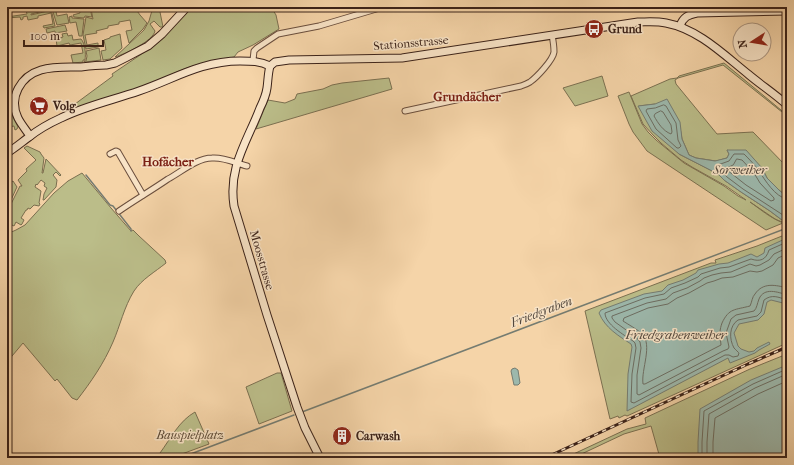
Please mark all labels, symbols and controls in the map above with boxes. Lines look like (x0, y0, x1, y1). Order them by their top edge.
bus stop icon: Grund (583, 18, 605, 40)
scale bar (24, 22, 103, 48)
place label: Grund (608, 22, 642, 36)
north arrow (732, 22, 772, 62)
text: 100 m (30, 29, 60, 43)
street label: Stationsstrasse (373, 33, 449, 53)
text: N (735, 38, 750, 49)
district label: Grundächer (433, 89, 501, 104)
supermarket icon: Volg (28, 95, 50, 117)
place label: Volg (52, 99, 76, 114)
district label: Hofächer (142, 154, 194, 169)
water label: Sorweiher (712, 162, 768, 177)
street label: Moosstrasse (247, 228, 277, 292)
water label: Friedgraben (507, 293, 574, 330)
water label: Friedgrabenweiher (625, 327, 728, 342)
building icon: Carwash (331, 425, 353, 447)
park label: Bauspielplatz (155, 428, 224, 442)
place label: Carwash (356, 429, 401, 443)

